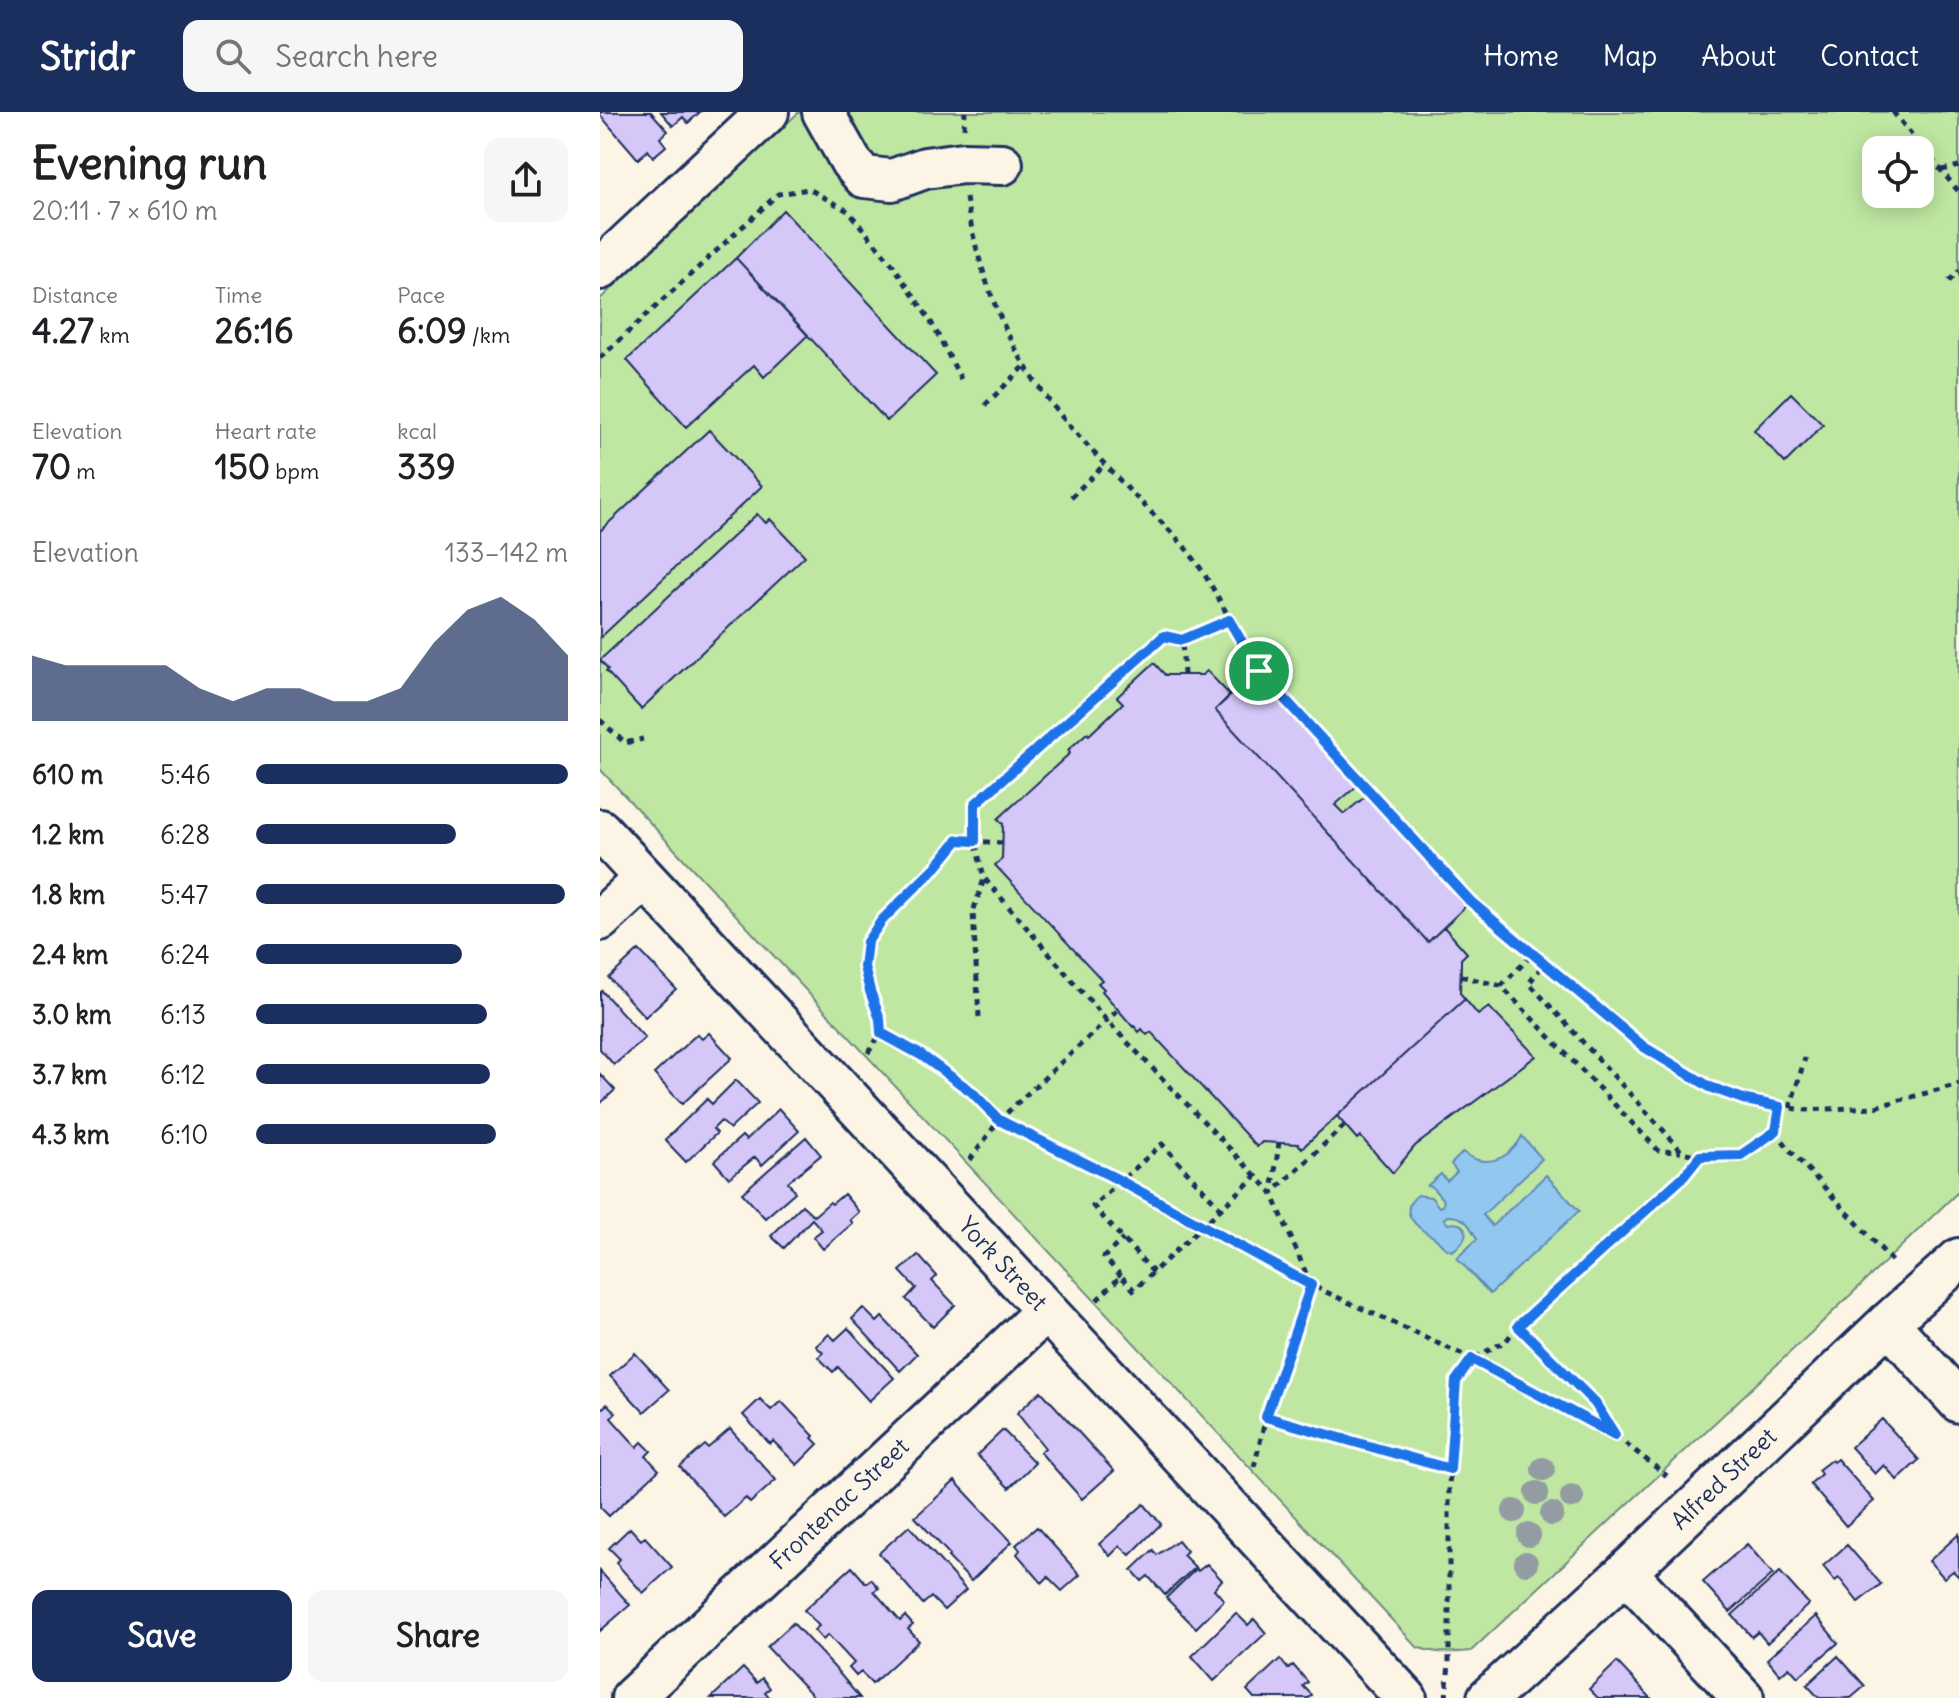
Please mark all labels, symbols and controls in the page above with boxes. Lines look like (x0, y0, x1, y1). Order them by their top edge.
search box (183, 20, 743, 92)
text: Stridr (40, 33, 135, 80)
icon: search (211, 34, 255, 78)
text: Search here (275, 37, 438, 75)
text: Home (1483, 38, 1559, 74)
text: Map (1603, 38, 1657, 74)
text: About (1701, 38, 1776, 74)
text: Contact (1820, 38, 1919, 74)
text: Evening run (32, 136, 267, 191)
map controls (1862, 136, 1934, 208)
button: locate (1862, 136, 1934, 208)
button: share (484, 138, 568, 222)
text: 20:11 · 7 × 610 m (32, 194, 218, 227)
text: Distance (32, 281, 118, 309)
text: Time (215, 281, 262, 309)
text: Pace (397, 281, 445, 309)
text: 4.27 (32, 309, 94, 352)
text: 26:16 (215, 309, 294, 352)
text: 6:09 (397, 309, 467, 352)
text: km (94, 321, 130, 349)
text: /km (467, 321, 510, 349)
text: Elevation (32, 417, 122, 445)
text: Heart rate (215, 417, 317, 445)
text: kcal (397, 417, 437, 445)
text: 70 (32, 445, 71, 488)
text: 150 (215, 445, 270, 488)
text: 339 (397, 445, 456, 488)
text: m (71, 457, 96, 485)
text: bpm (270, 457, 319, 485)
text: Elevation (32, 536, 139, 569)
text: 133–142 m (445, 536, 568, 569)
pin (1225, 637, 1293, 705)
icon: arrive (1237, 649, 1281, 693)
text: 610 m (32, 758, 103, 791)
text: 5:46 (160, 758, 211, 791)
text: 1.2 km (32, 818, 104, 851)
text: 6:28 (160, 818, 210, 851)
text: 1.8 km (32, 878, 105, 911)
text: 5:47 (160, 878, 208, 911)
text: 2.4 km (32, 938, 108, 971)
text: 6:24 (160, 938, 210, 971)
text: 3.0 km (32, 998, 112, 1031)
text: 6:13 (160, 998, 206, 1031)
text: 3.7 km (32, 1058, 107, 1091)
text: 6:12 (160, 1058, 205, 1091)
text: 4.3 km (32, 1118, 109, 1151)
text: 6:10 (160, 1118, 208, 1151)
street label: York Street (953, 1210, 1054, 1316)
street label: Alfred Street (1664, 1421, 1782, 1535)
street label: Frontenac Street (763, 1431, 915, 1576)
button: Save (32, 1590, 292, 1682)
button: Share (308, 1590, 568, 1682)

